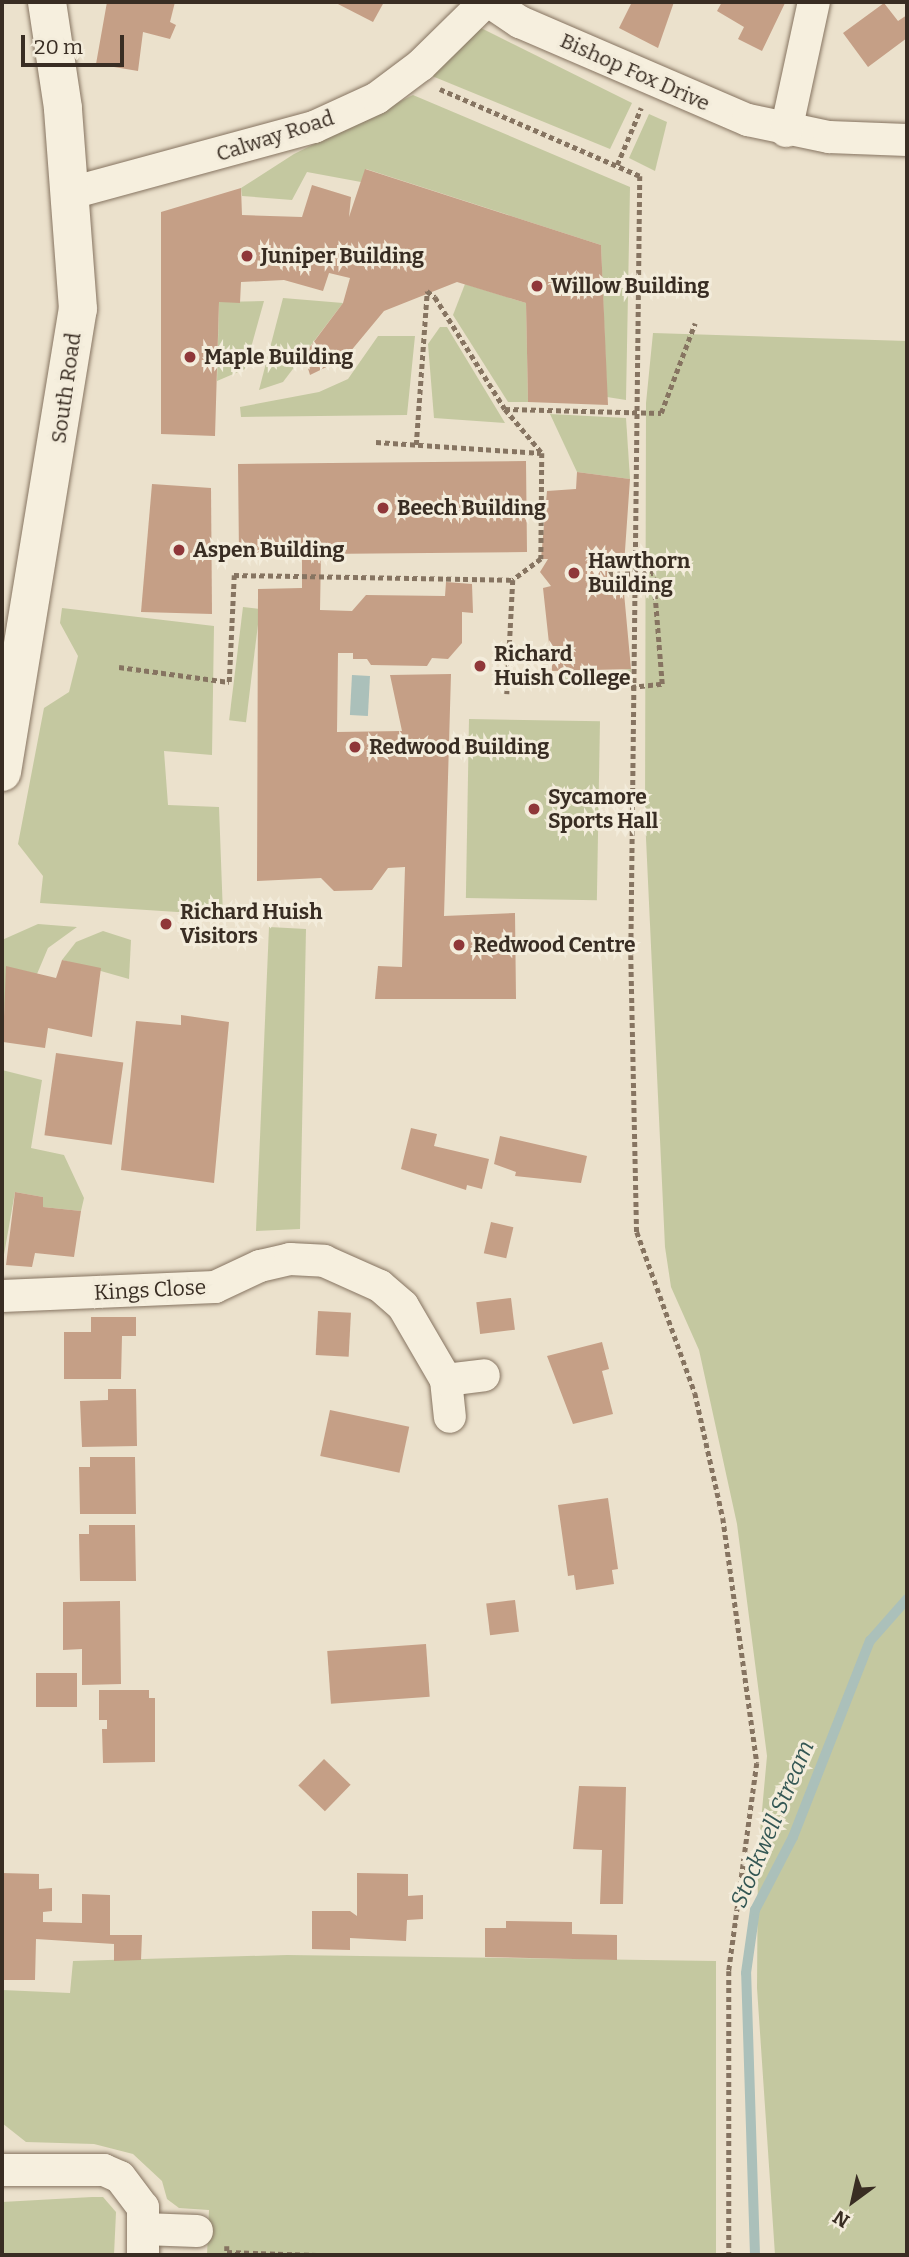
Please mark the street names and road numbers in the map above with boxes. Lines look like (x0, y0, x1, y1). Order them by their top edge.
street label: Bishop Fox Drive (556, 28, 714, 116)
street label: Calway Road (213, 105, 337, 167)
street label: South Road (46, 331, 86, 445)
street label: Kings Close (93, 1274, 207, 1306)

